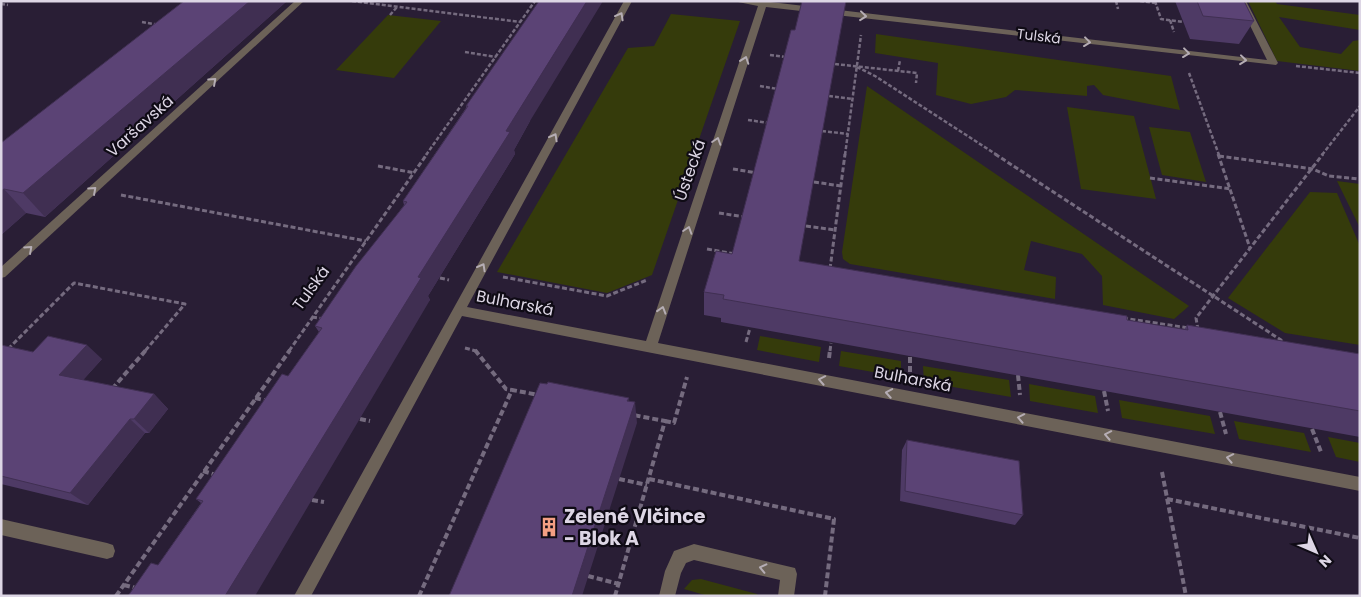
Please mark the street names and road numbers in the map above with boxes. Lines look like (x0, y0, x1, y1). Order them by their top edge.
street label: Tulská (1016, 23, 1062, 49)
street label: Varšavská (101, 90, 179, 162)
street label: Ústecká (669, 136, 711, 204)
street label: Tulská (287, 261, 335, 315)
street label: Bulharská (474, 284, 556, 322)
street label: Bulharská (872, 360, 954, 398)

